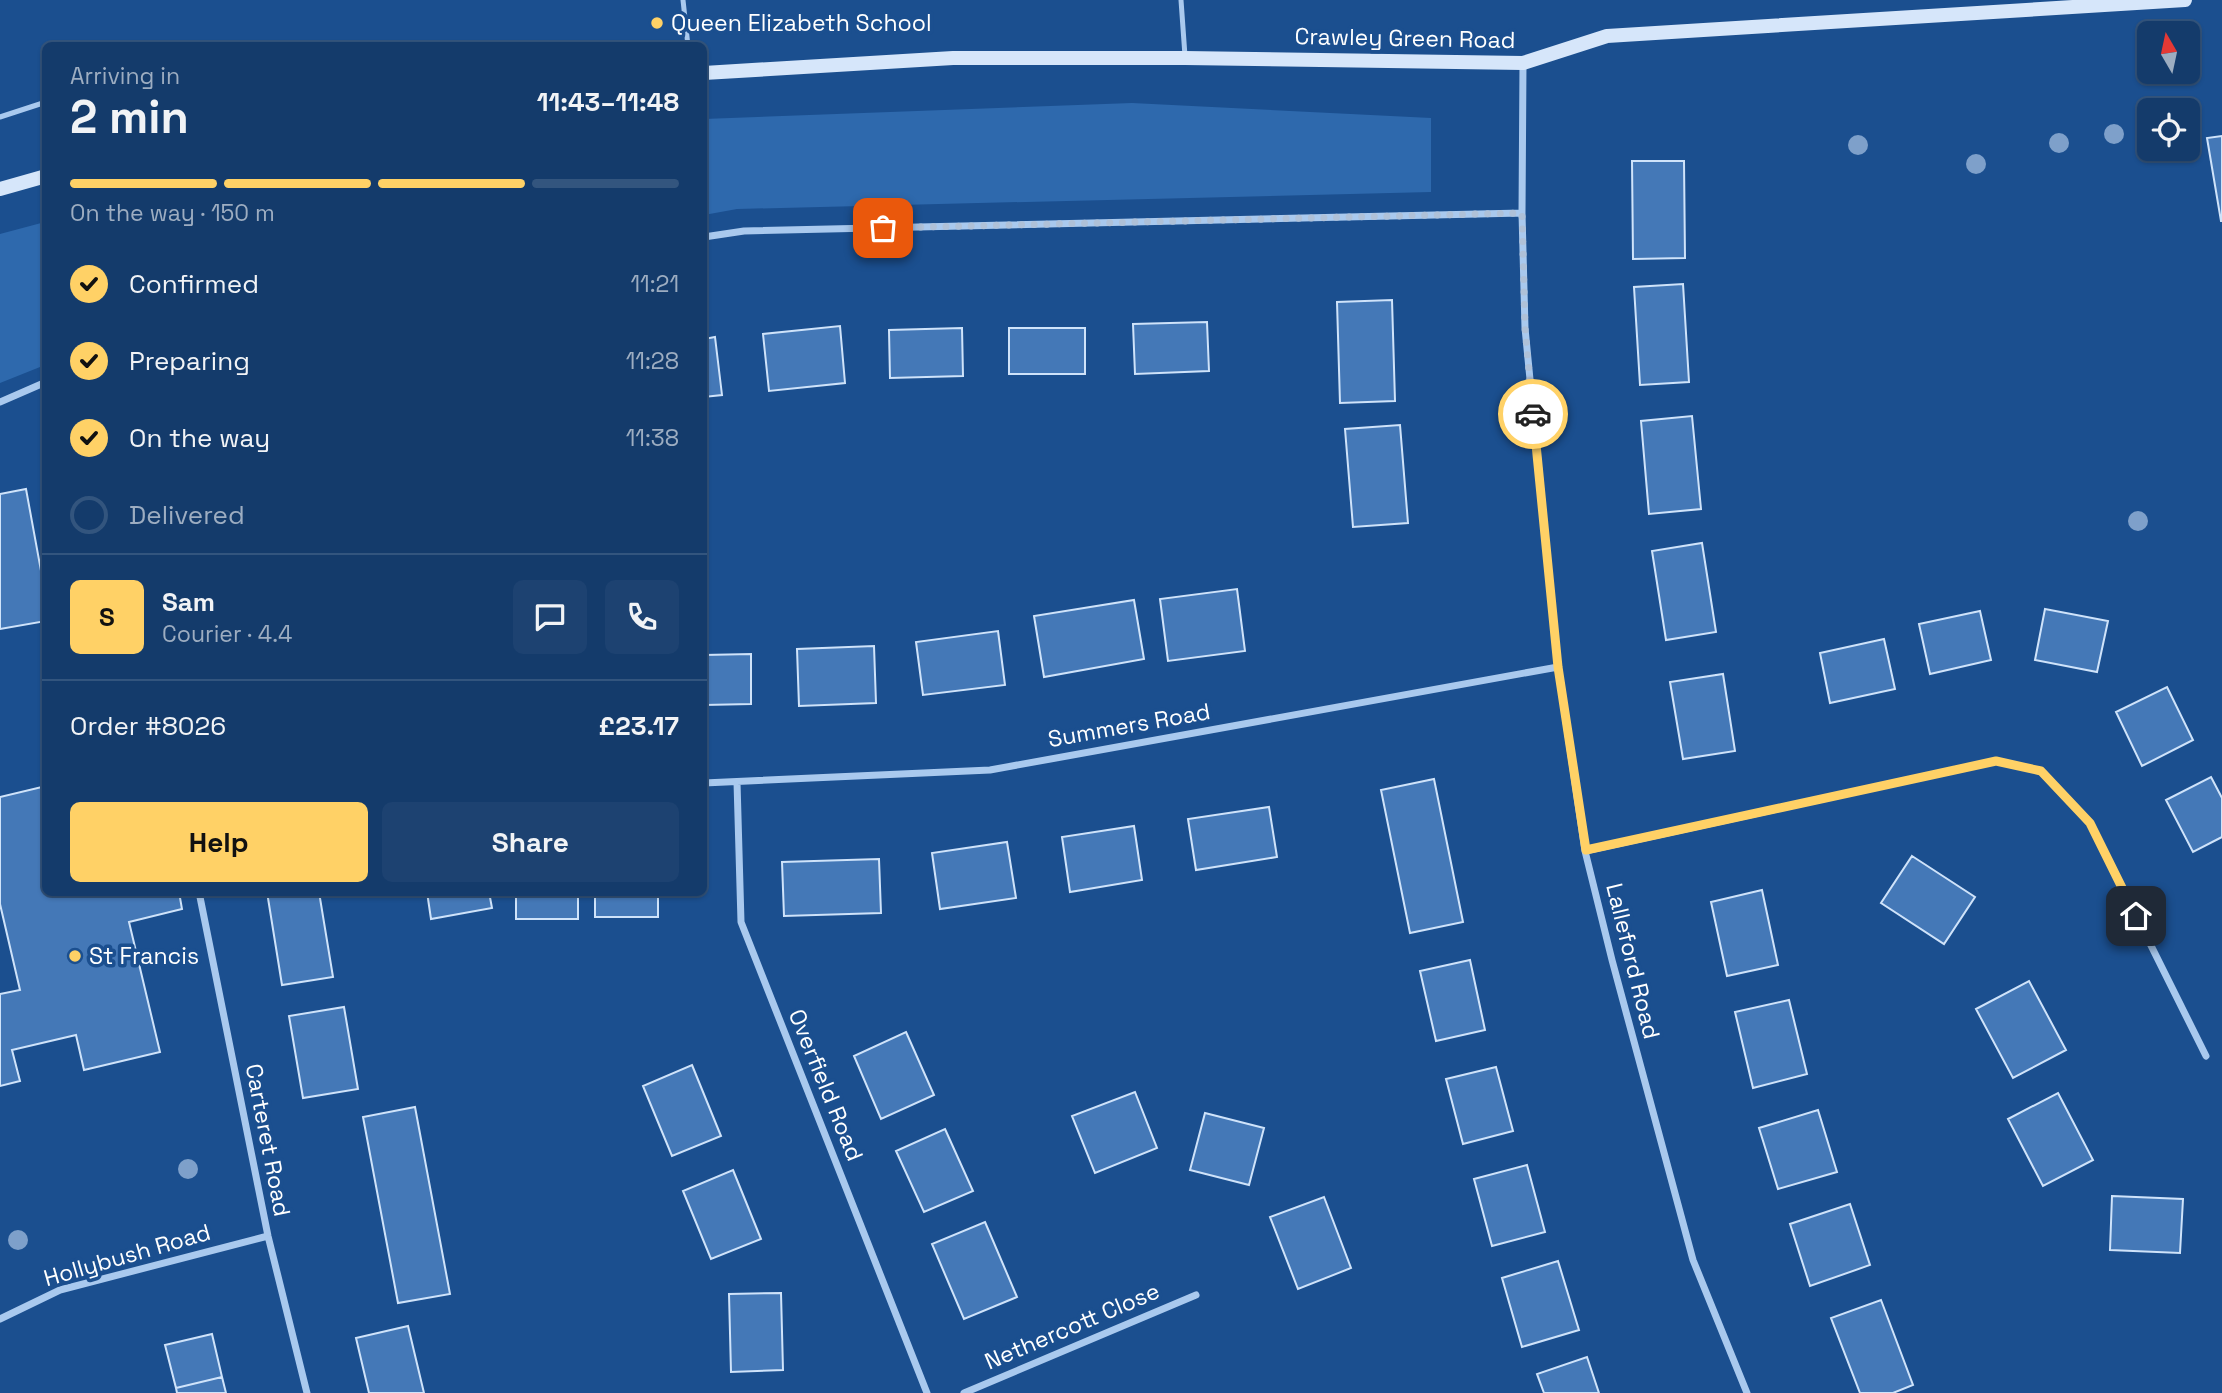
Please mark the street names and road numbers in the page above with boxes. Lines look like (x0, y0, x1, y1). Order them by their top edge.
street label: Crawley Green Road (1294, 21, 1516, 55)
street label: Summers Road (1046, 696, 1212, 754)
street label: Lalleford Road (1599, 880, 1667, 1042)
street label: Overfield Road (782, 1005, 870, 1165)
street label: Carteret Road (239, 1061, 297, 1219)
street label: Hollybush Road (40, 1217, 214, 1293)
street label: Nethercott Close (980, 1276, 1164, 1376)

